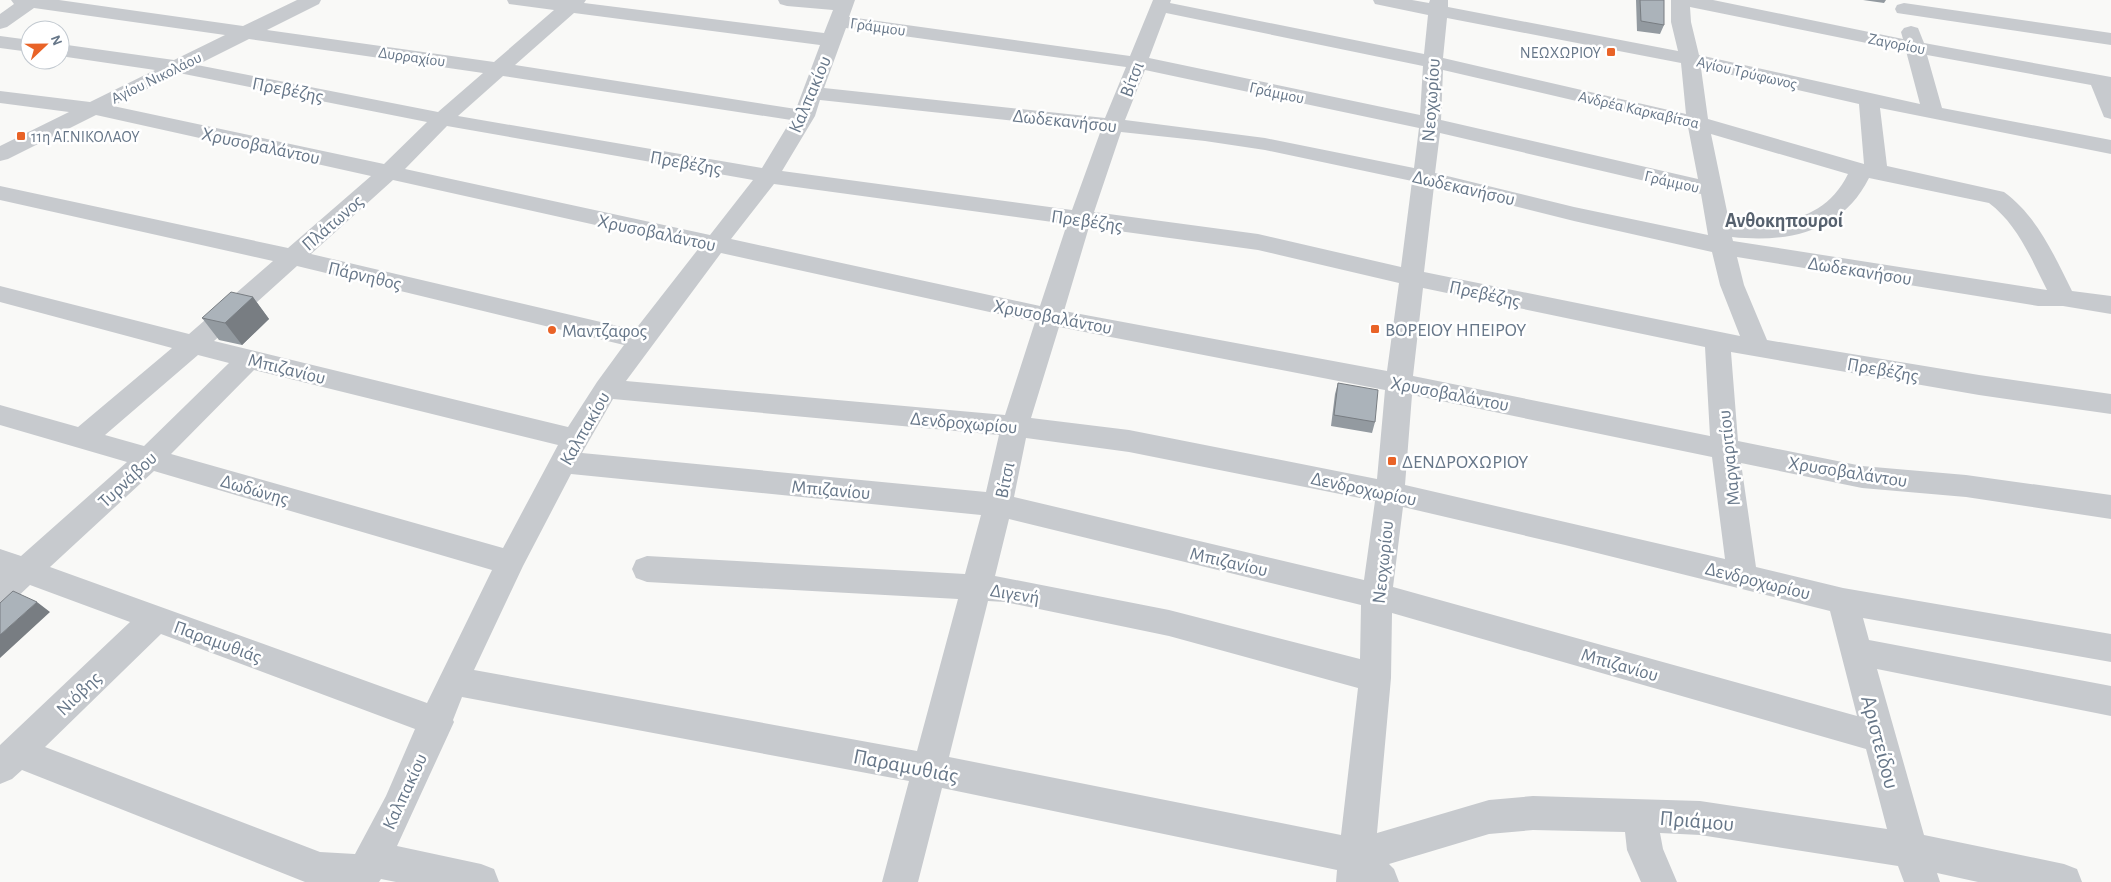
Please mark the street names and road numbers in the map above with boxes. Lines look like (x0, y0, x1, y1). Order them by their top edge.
street label: Γράμμου (849, 15, 907, 39)
street label: Ζαγορίου (1867, 31, 1927, 57)
street label: Δυρραχίου (377, 44, 446, 70)
street label: Αγίου Νικολάου (109, 49, 204, 107)
street label: Καλπακίου (786, 53, 835, 136)
street label: Αγίου Τρύφωνος (1695, 54, 1798, 93)
street label: Νεοχωρίου (1419, 58, 1444, 142)
street label: Βίτσι (1117, 59, 1148, 100)
street label: Πρεβέζης (251, 74, 325, 107)
street label: Γράμμου (1248, 79, 1306, 107)
street label: Ανδρέα Καρκαβίτσα (1577, 88, 1701, 132)
street label: Δωδεκανήσου (1012, 107, 1118, 136)
street label: Χρυσοβαλάντου (200, 125, 321, 168)
street label: Πρεβέζης (649, 148, 723, 179)
street label: Δωδεκανήσου (1411, 167, 1517, 209)
street label: Γράμμου (1643, 168, 1701, 196)
street label: Πλάτωνος (299, 192, 367, 255)
street label: Πρεβέζης (1050, 207, 1124, 236)
street label: Χρυσοβαλάντου (596, 212, 717, 255)
street label: Δωδεκανήσου (1807, 254, 1913, 289)
street label: Πάρνηθος (326, 259, 403, 294)
street label: Πρεβέζης (1448, 278, 1522, 311)
street label: Χρυσοβαλάντου (992, 297, 1114, 338)
street label: Μπιζανίου (246, 351, 327, 388)
street label: Πρεβέζης (1846, 355, 1920, 386)
street label: Χρυσοβαλάντου (1389, 374, 1511, 415)
street label: Καλπακίου (557, 389, 614, 469)
street label: Δενδροχωρίου (910, 409, 1018, 438)
street label: Μαργαριτίου (1715, 409, 1744, 507)
street label: Τυρνάβου (95, 449, 161, 512)
street label: Χρυσοβαλάντου (1787, 454, 1909, 491)
street label: Βίτσι (992, 460, 1019, 500)
street label: Δενδροχωρίου (1309, 469, 1418, 510)
street label: Δωδώνης (218, 472, 291, 509)
street label: Μπιζανίου (791, 478, 871, 503)
street label: Νεοχωρίου (1370, 520, 1397, 605)
street label: Μπιζανίου (1188, 544, 1269, 581)
street label: Δενδροχωρίου (1703, 559, 1812, 604)
street label: Διγενή (989, 581, 1041, 608)
street label: Παραμυθιάς (171, 618, 264, 667)
street label: Μπιζανίου (1579, 645, 1660, 685)
street label: Νιόβης (53, 669, 105, 720)
street label: Αριστείδου (1857, 693, 1903, 791)
street label: Παραμυθιάς (851, 745, 960, 787)
street label: Καλπακίου (380, 751, 431, 833)
street label: Πριάμου (1659, 807, 1735, 835)

